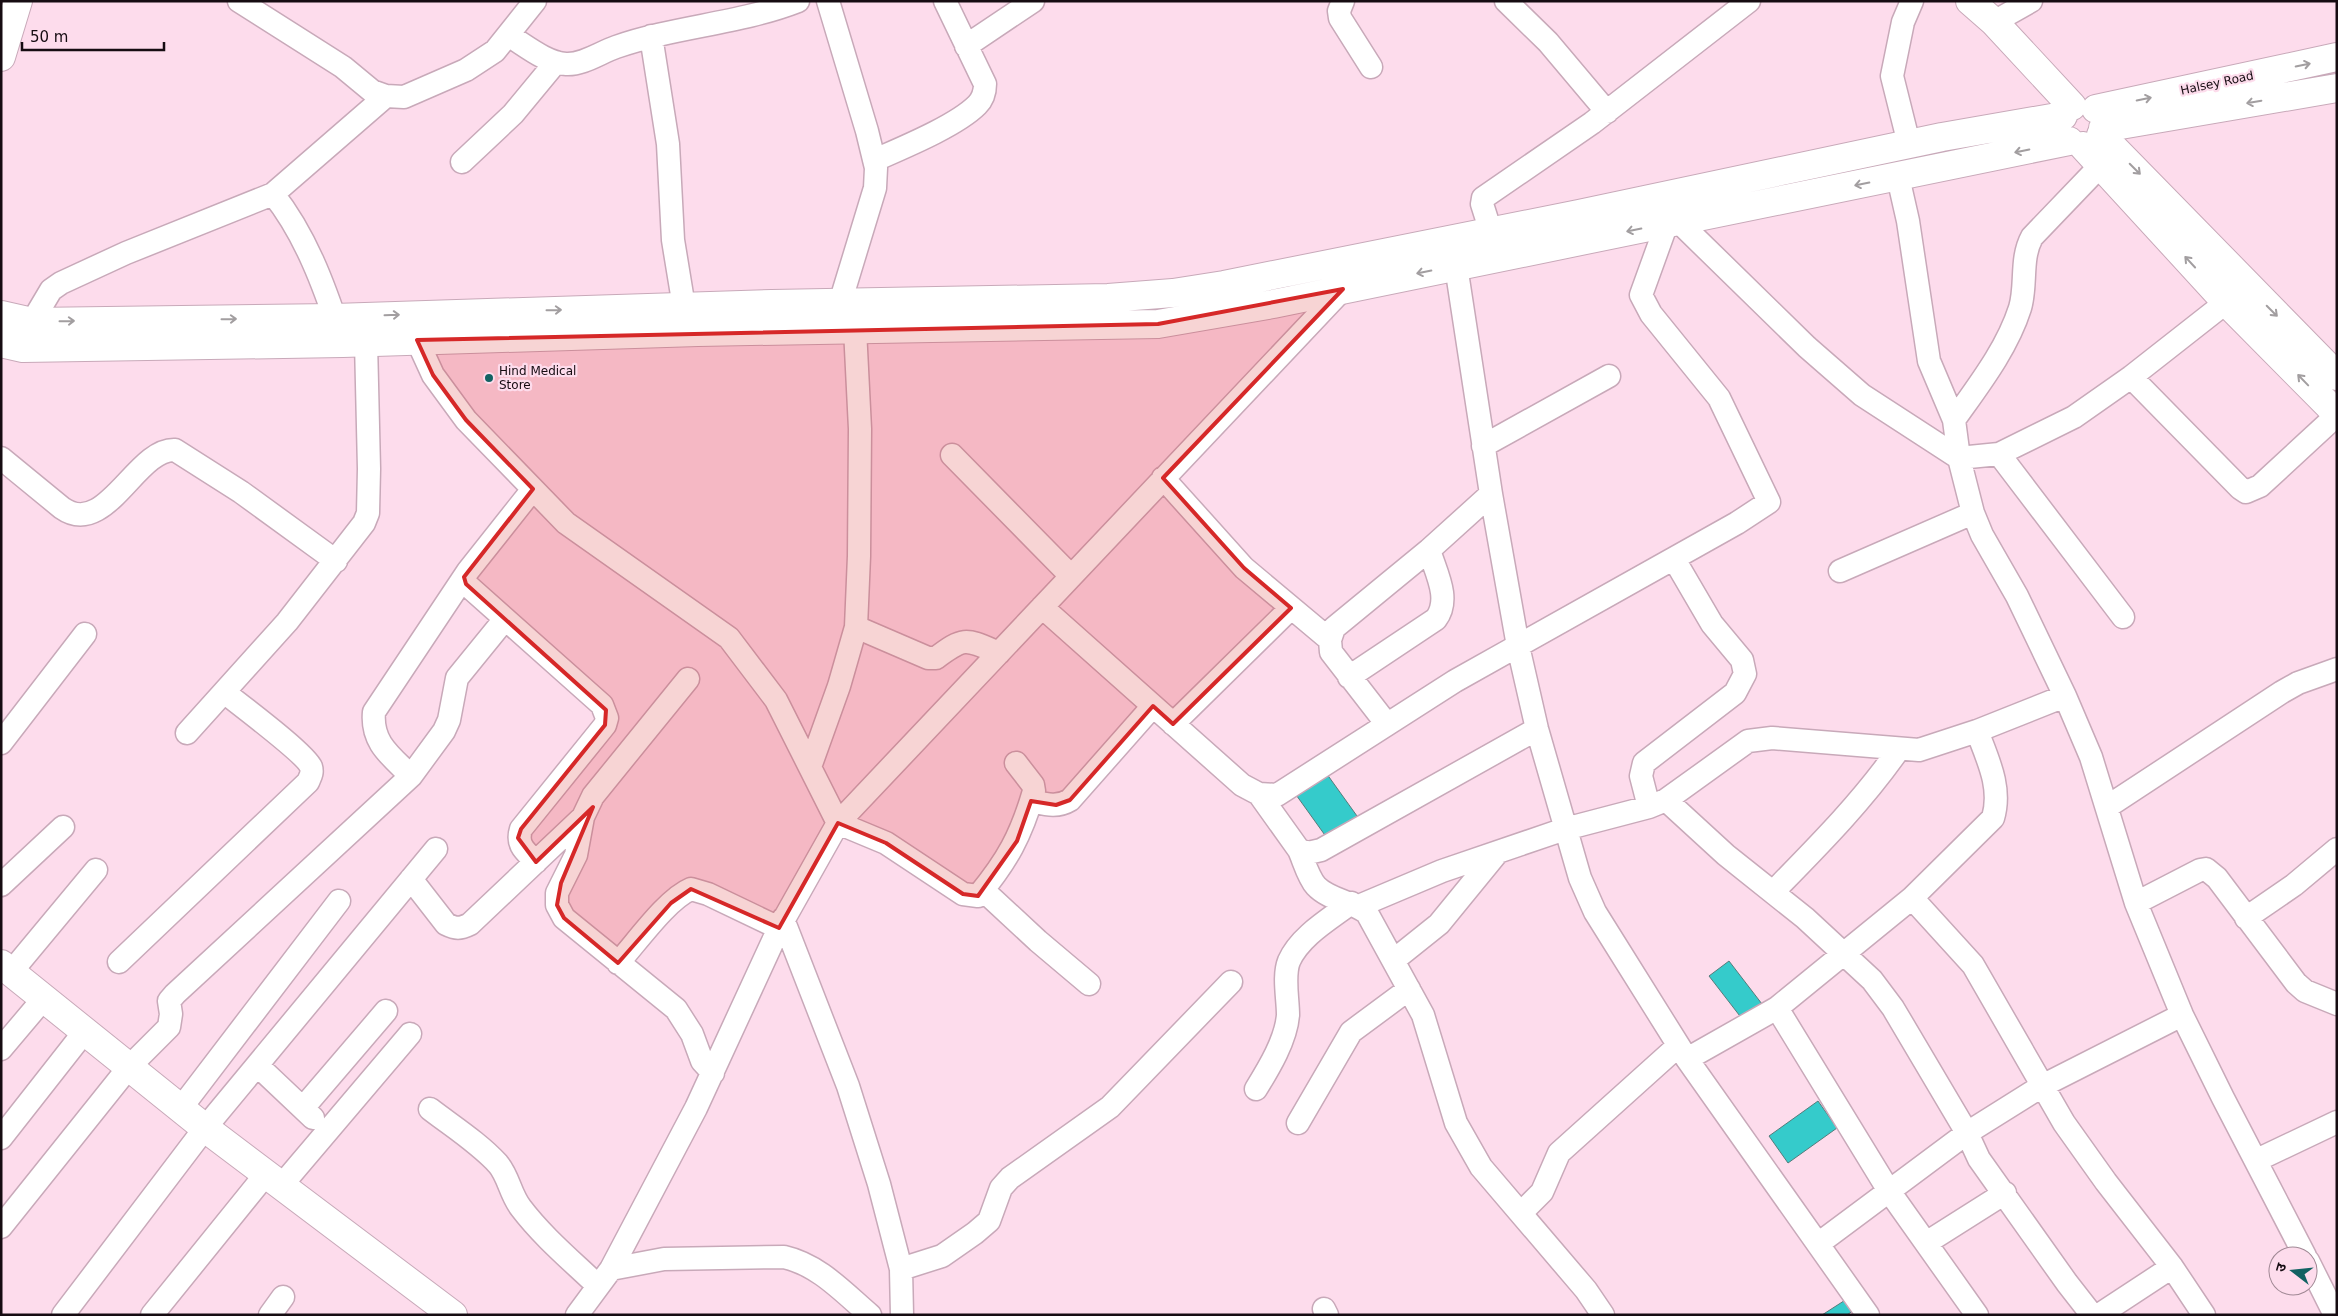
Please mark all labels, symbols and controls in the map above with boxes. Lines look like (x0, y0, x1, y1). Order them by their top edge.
scale bar (22, 20, 165, 52)
text: 50 m (30, 28, 68, 46)
one-way arrow (2295, 59, 2311, 69)
street label: Halsey Road (2179, 68, 2255, 98)
one-way arrow (2136, 94, 2152, 103)
one-way arrow (2247, 98, 2263, 108)
one-way arrow (2014, 147, 2030, 156)
one-way arrow (2129, 163, 2141, 176)
one-way arrow (1855, 180, 1871, 189)
one-way arrow (1627, 225, 1643, 235)
one-way arrow (2184, 256, 2196, 269)
one-way arrow (1416, 268, 1432, 278)
one-way arrow (546, 305, 562, 315)
one-way arrow (2266, 305, 2278, 318)
one-way arrow (384, 311, 400, 320)
one-way arrow (221, 314, 237, 324)
one-way arrow (58, 316, 75, 326)
place label: Hind Medical Store (499, 364, 576, 392)
marker: Hind Medical Store (483, 372, 495, 384)
one-way arrow (2297, 373, 2309, 386)
north arrow (2268, 1246, 2318, 1296)
text: उ (2272, 1261, 2290, 1274)

